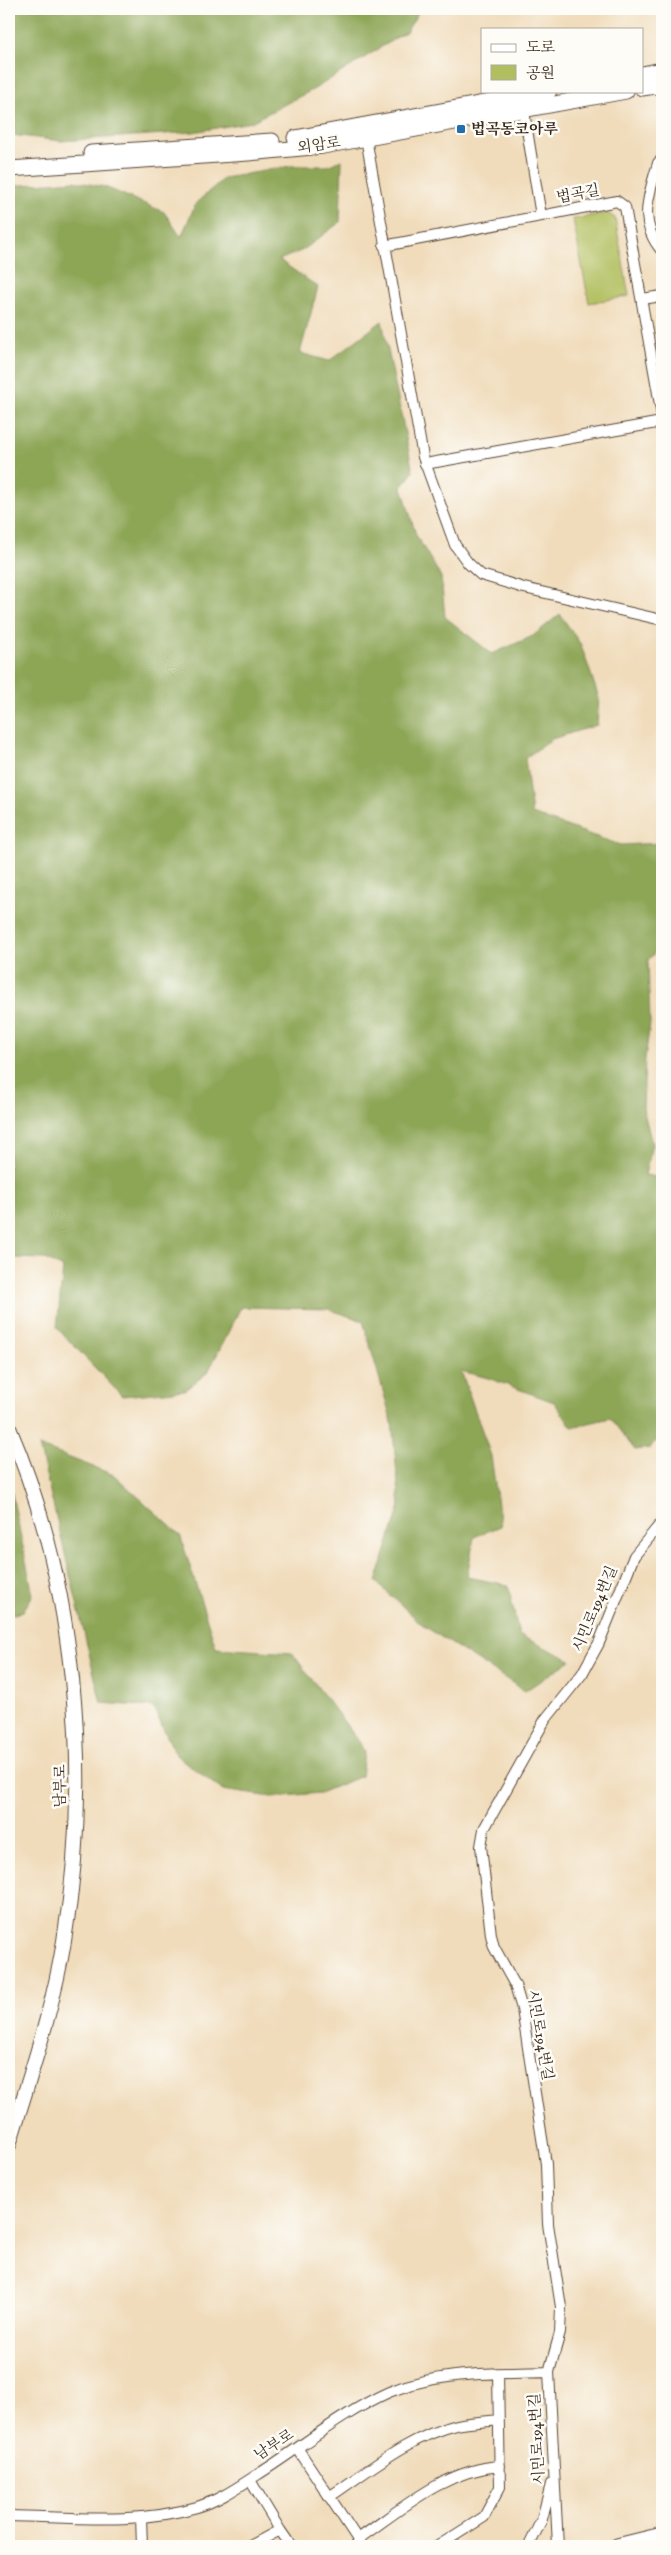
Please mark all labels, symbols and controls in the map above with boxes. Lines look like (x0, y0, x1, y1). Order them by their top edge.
legend (481, 28, 644, 92)
text: 도로 (526, 38, 555, 57)
text: 공원 (526, 64, 555, 83)
place label: 법곡동코아루 (471, 120, 558, 139)
marker: 법곡동코아루 (455, 123, 467, 135)
street label: 외암로 (296, 132, 342, 157)
street label: 법곡길 (555, 181, 601, 207)
street label: 시민로194번길 (568, 1563, 622, 1655)
street label: 남부로 (51, 1764, 70, 1808)
street label: 시민로194번길 (523, 1988, 557, 2082)
street label: 시민로194번길 (525, 2393, 549, 2485)
street label: 남부로 (251, 2425, 298, 2465)

